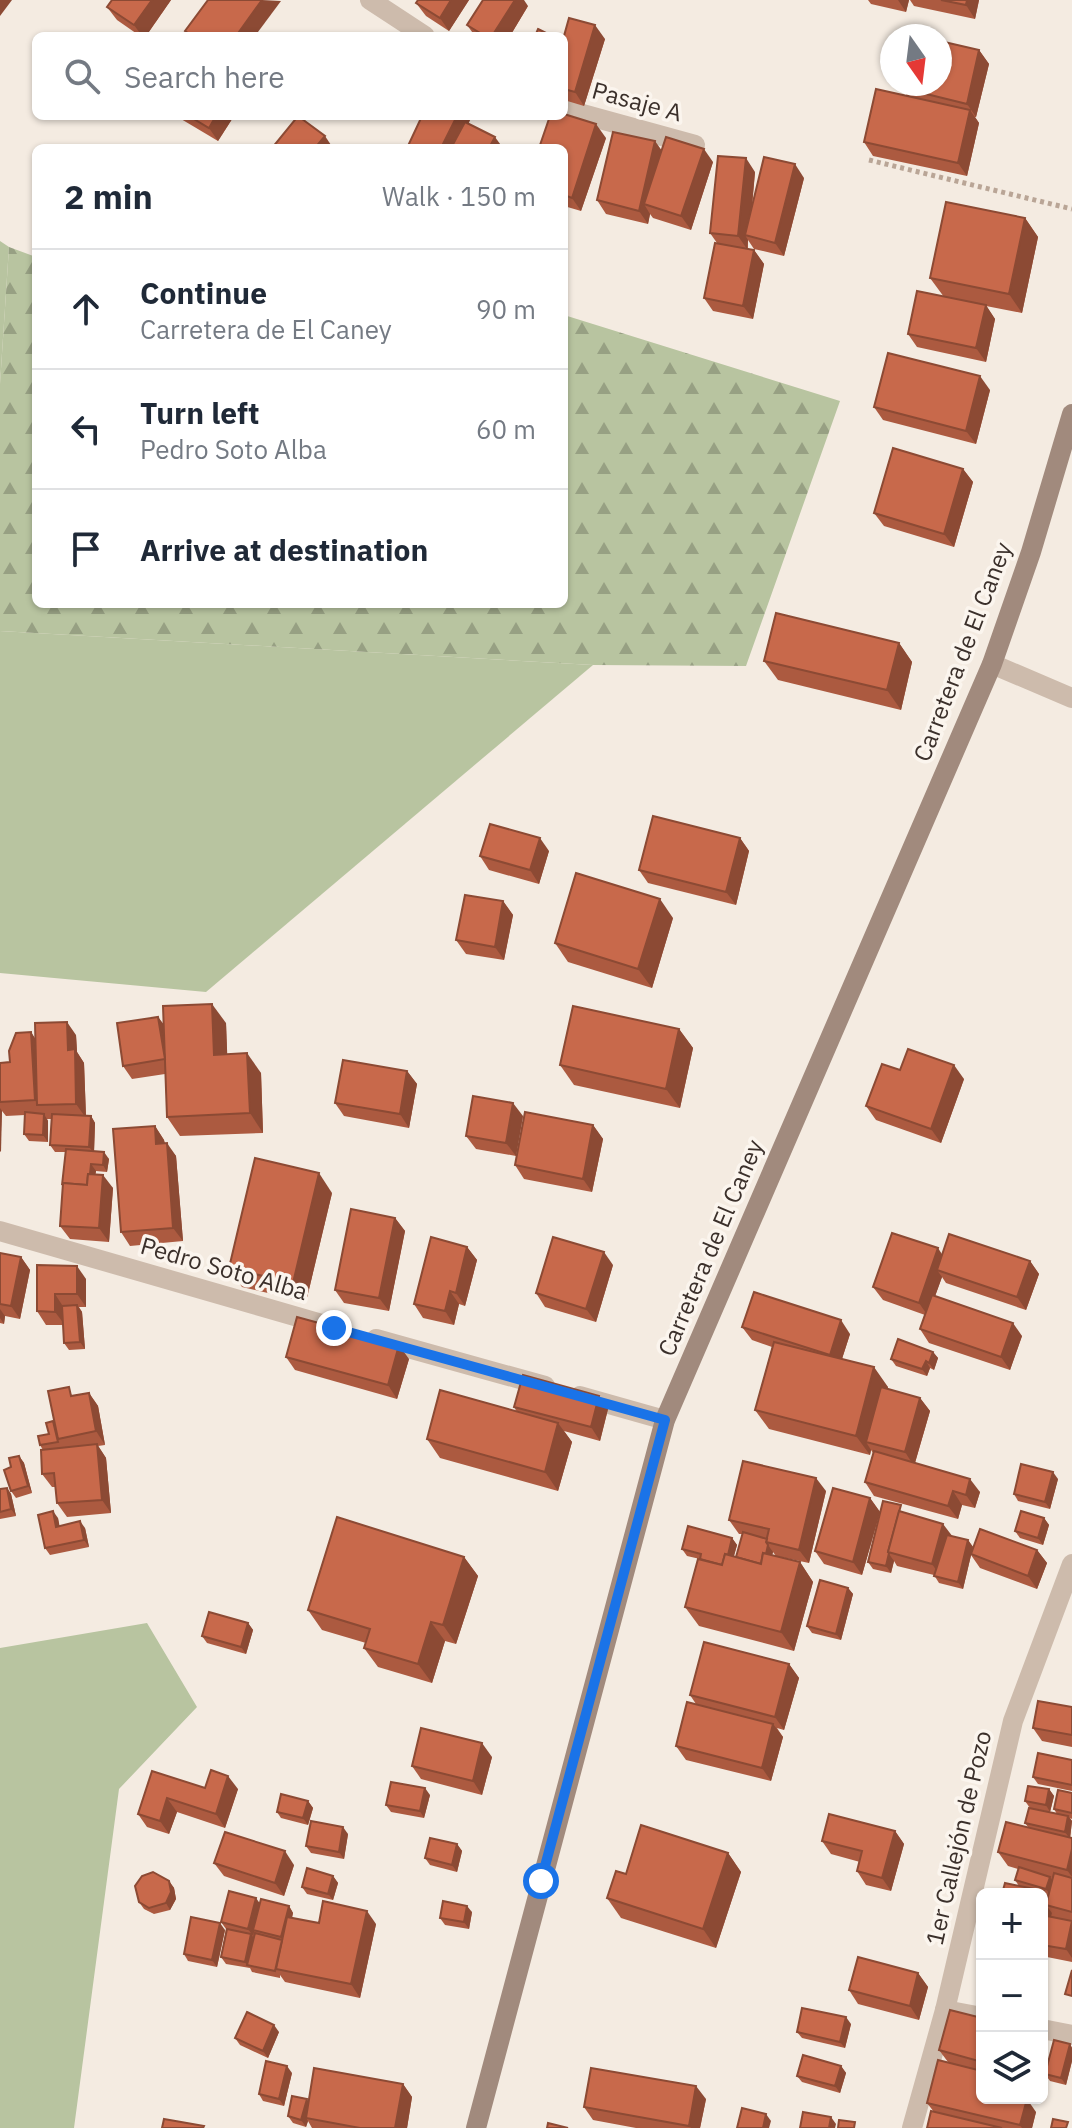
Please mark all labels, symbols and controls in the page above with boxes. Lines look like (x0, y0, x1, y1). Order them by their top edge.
north arrow (880, 24, 952, 96)
search box (32, 32, 568, 120)
icon: search (60, 54, 104, 98)
text: Search here (124, 57, 285, 96)
street label: Pasaje A (589, 74, 686, 128)
text: 2 min (64, 174, 153, 218)
text: Walk · 150 m (382, 179, 536, 213)
text: Continue (140, 273, 267, 312)
icon: ahead (64, 287, 108, 331)
text: 90 m (476, 292, 536, 326)
text: Carretera de El Caney (140, 312, 392, 346)
text: Turn left (140, 393, 259, 432)
icon: left (64, 407, 108, 451)
text: 60 m (476, 412, 536, 446)
text: Pedro Soto Alba (140, 432, 327, 466)
icon: arrive (64, 527, 108, 571)
text: Arrive at destination (140, 530, 428, 569)
street label: Carretera de El Caney (905, 537, 1019, 766)
street label: Carretera de El Caney (650, 1134, 770, 1361)
street label: Pedro Soto Alba (137, 1229, 312, 1307)
route end (316, 1310, 352, 1346)
street label: 1er Callejón de Pozo (918, 1727, 998, 1948)
route start (523, 1863, 559, 1899)
map controls (976, 1888, 1048, 2104)
button: + (976, 1888, 1048, 1960)
button: − (976, 1960, 1048, 2032)
button: layers (976, 2032, 1048, 2104)

